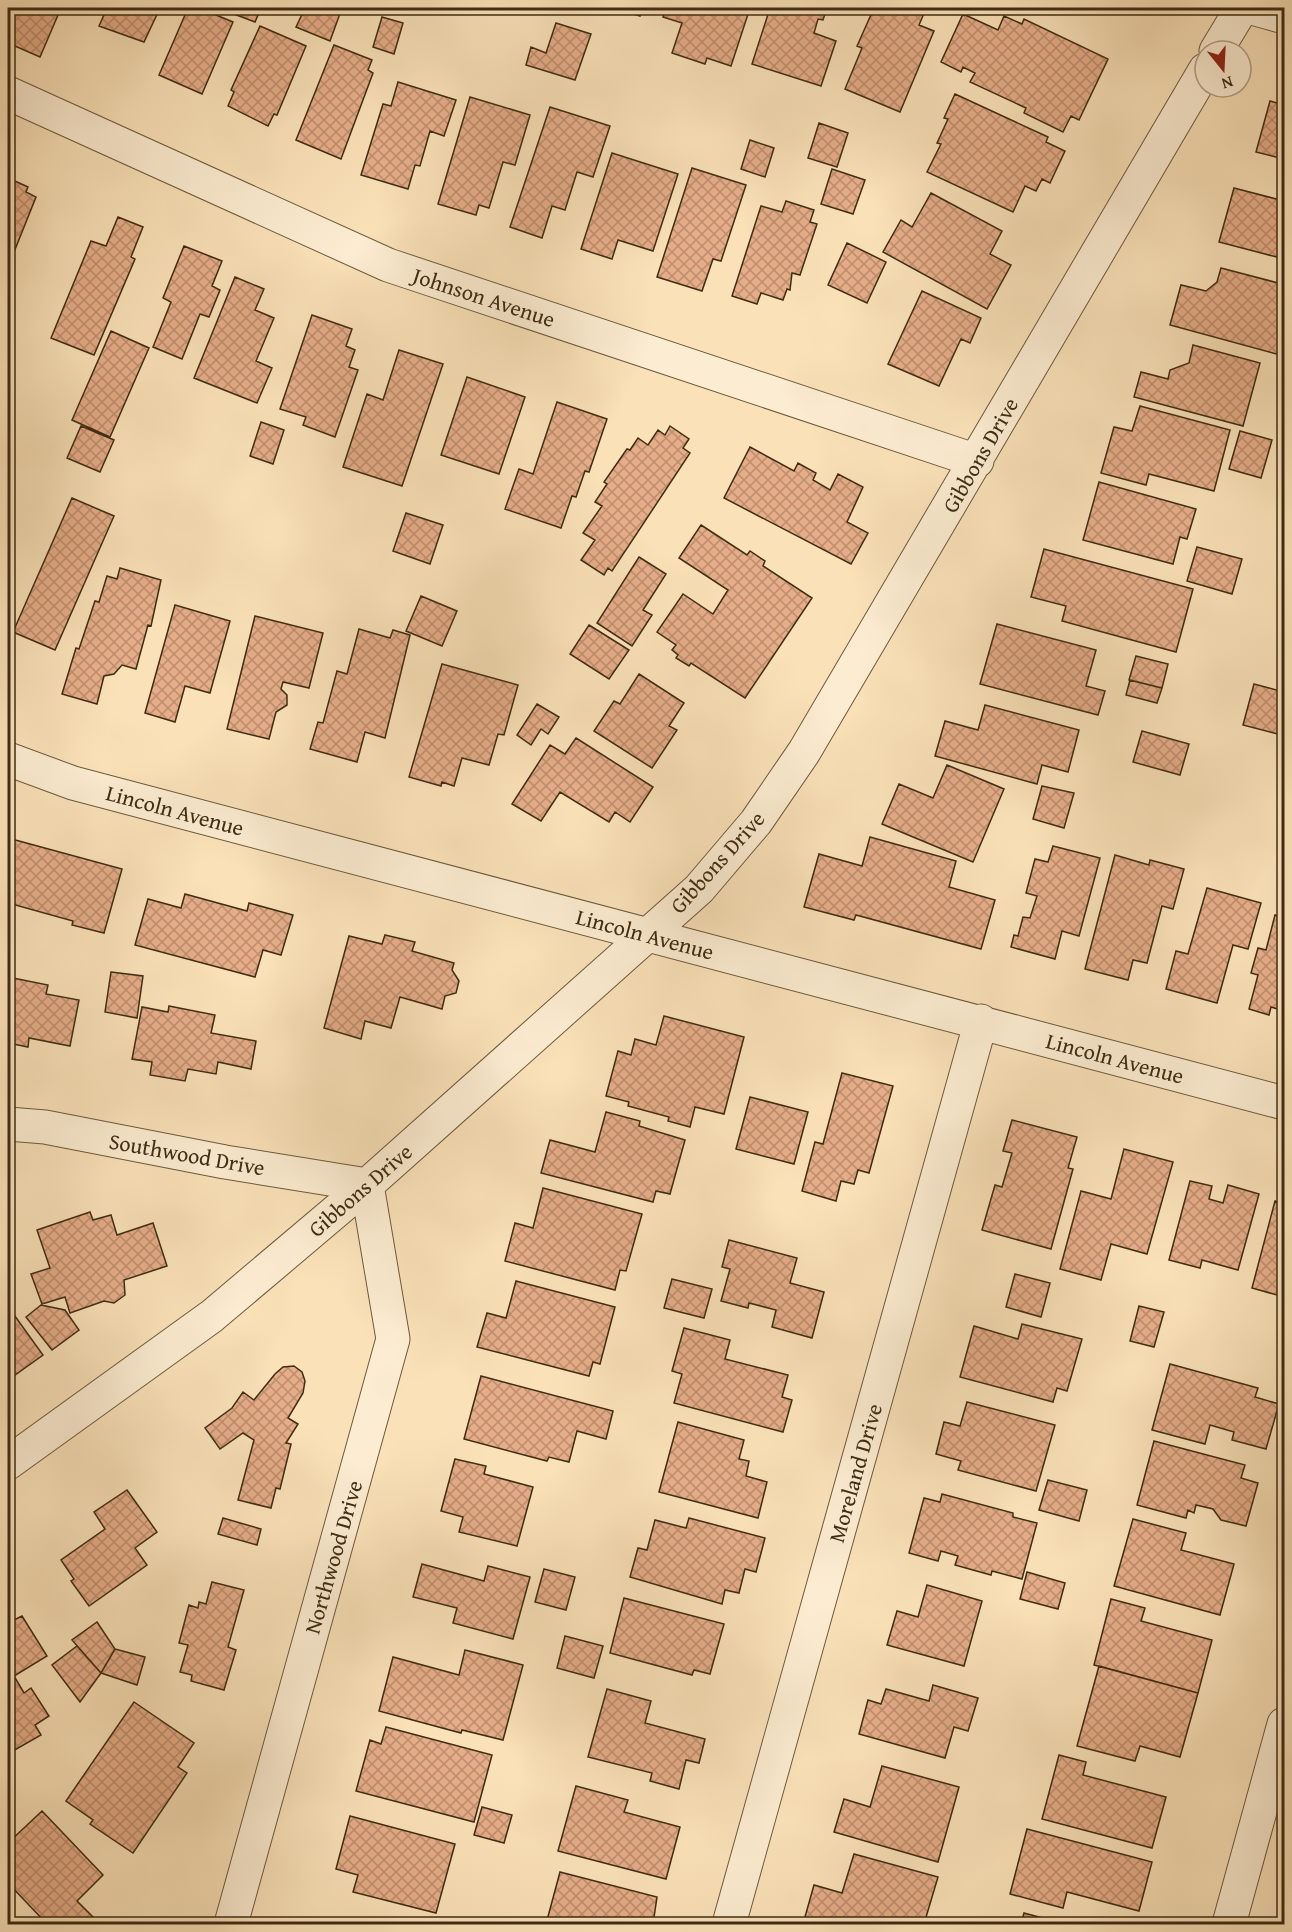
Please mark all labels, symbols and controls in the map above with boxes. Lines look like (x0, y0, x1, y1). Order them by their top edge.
north arrow (1193, 39, 1253, 99)
text: N (1219, 70, 1236, 96)
street label: Johnson Avenue (406, 258, 559, 335)
street label: Gibbons Drive (934, 391, 1026, 519)
street label: Lincoln Avenue (103, 776, 247, 844)
street label: Gibbons Drive (662, 804, 772, 920)
street label: Lincoln Avenue (573, 900, 717, 968)
street label: Lincoln Avenue (1043, 1024, 1187, 1092)
street label: Southwood Drive (107, 1125, 267, 1183)
street label: Gibbons Drive (301, 1136, 419, 1244)
street label: Moreland Drive (820, 1400, 890, 1546)
street label: Northwood Drive (296, 1476, 370, 1638)

